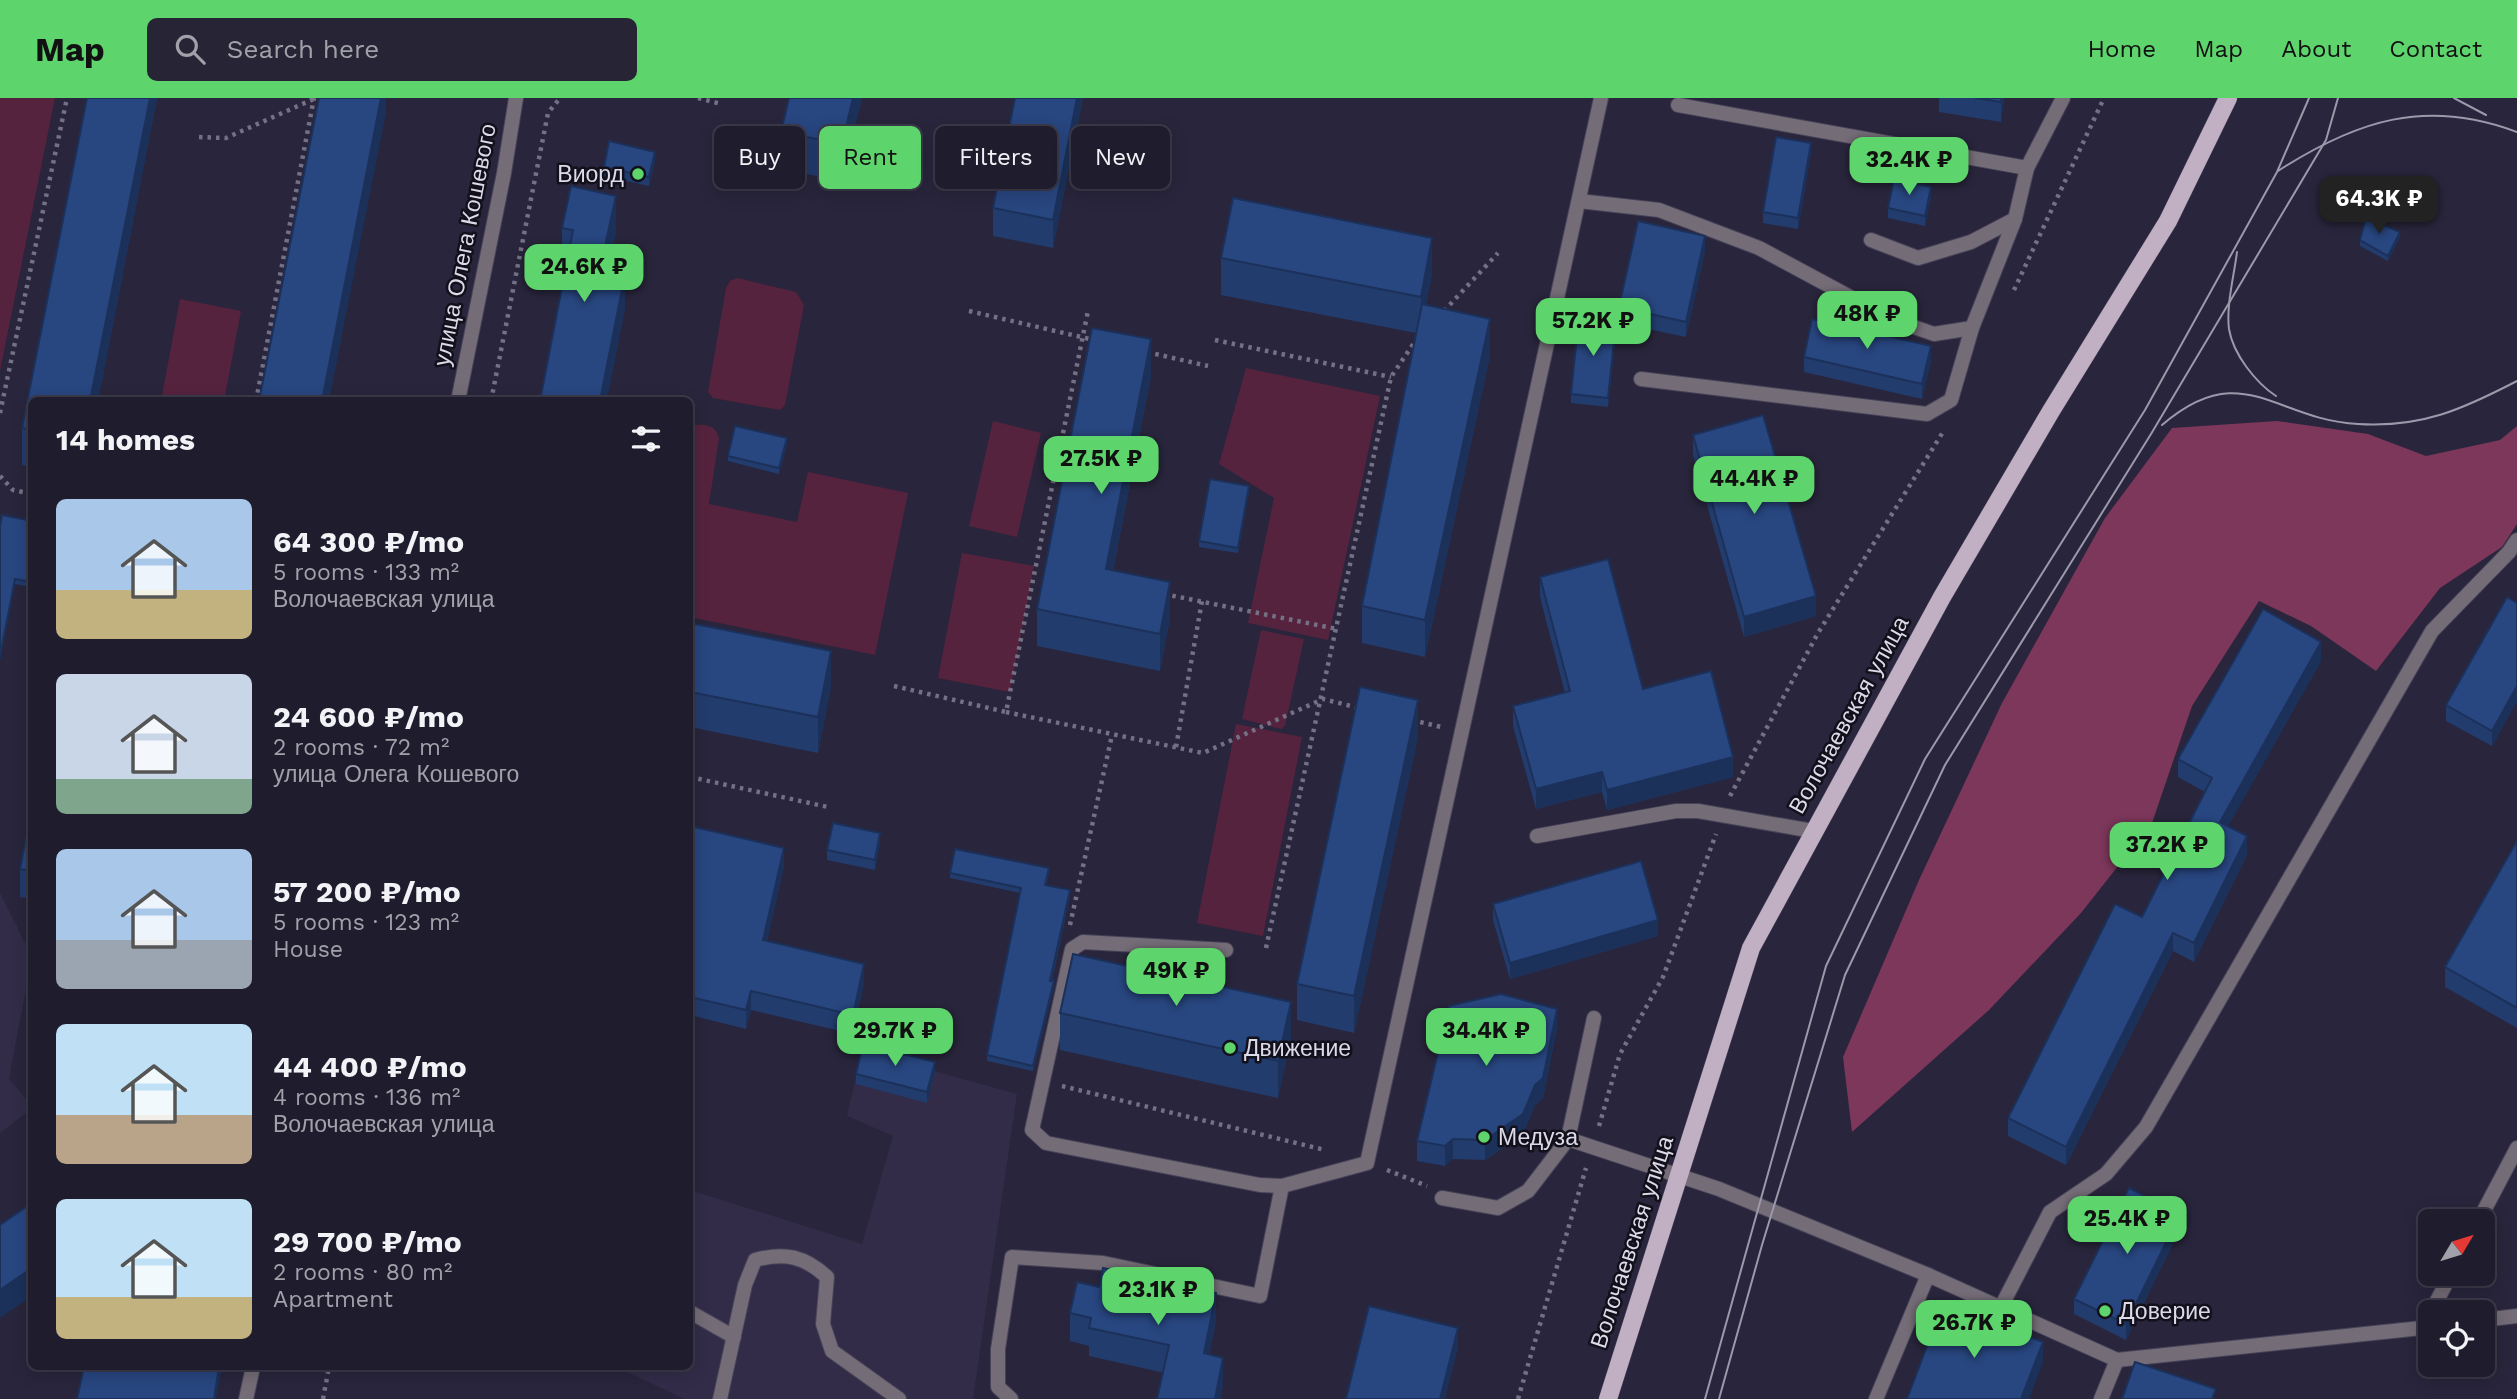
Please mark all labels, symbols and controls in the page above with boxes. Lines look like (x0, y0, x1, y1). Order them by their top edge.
search box (147, 18, 637, 81)
text: Map (35, 30, 105, 69)
icon: search (171, 30, 209, 68)
text: Search here (227, 34, 379, 64)
text: Home (2088, 35, 2156, 63)
text: Map (2194, 35, 2243, 63)
text: About (2281, 35, 2351, 63)
text: Contact (2389, 35, 2482, 63)
street label: улица Олега Кошевого (428, 122, 502, 368)
chip: Buy (714, 126, 805, 189)
chip: Rent (819, 126, 921, 189)
chip: Filters (935, 126, 1057, 189)
chip: New (1071, 126, 1170, 189)
pin: 32.4K ₽ (1844, 138, 1974, 197)
text: 32.4K ₽ (1865, 146, 1953, 173)
place label: Виорд (557, 161, 625, 188)
marker: Виорд (630, 166, 646, 182)
pin: 64.3K ₽ (2314, 176, 2444, 236)
text: 64.3K ₽ (2335, 185, 2423, 212)
pin: 24.6K ₽ (519, 244, 649, 304)
text: 24.6K ₽ (540, 253, 628, 280)
pin: 48K ₽ (1818, 292, 1916, 351)
pin: 57.2K ₽ (1528, 299, 1658, 358)
text: 48K ₽ (1833, 300, 1901, 327)
text: 57.2K ₽ (1552, 307, 1634, 334)
icon: filters (627, 420, 665, 458)
text: 14 homes (56, 422, 195, 457)
pin: 27.5K ₽ (1036, 436, 1166, 496)
text: 27.5K ₽ (1060, 445, 1142, 472)
pin: 44.4K ₽ (1689, 456, 1819, 516)
text: 44.4K ₽ (1709, 465, 1799, 492)
text: 64 300 ₽/mo (273, 524, 464, 559)
icon: home (112, 527, 196, 611)
text: 5 rooms · 133 m² (273, 559, 459, 586)
text: Волочаевская улица (273, 586, 495, 613)
street label: Волочаевская улица (1783, 611, 1915, 818)
text: 24 600 ₽/mo (273, 699, 464, 734)
icon: home (112, 702, 196, 786)
text: 2 rooms · 72 m² (273, 734, 449, 761)
text: улица Олега Кошевого (273, 761, 519, 788)
pin: 37.2K ₽ (2102, 822, 2232, 882)
text: 37.2K ₽ (2126, 831, 2208, 858)
text: 57 200 ₽/mo (273, 874, 461, 909)
icon: home (112, 877, 196, 961)
text: 5 rooms · 123 m² (273, 909, 459, 936)
text: House (273, 936, 343, 963)
pin: 49K ₽ (1127, 948, 1225, 1008)
text: 49K ₽ (1142, 957, 1210, 984)
pin: 29.7K ₽ (830, 1009, 960, 1068)
pin: 34.4K ₽ (1421, 1009, 1551, 1068)
text: 29.7K ₽ (853, 1017, 937, 1044)
text: 34.4K ₽ (1442, 1017, 1530, 1044)
place label: Движение (1244, 1035, 1351, 1062)
marker: Движение (1222, 1040, 1238, 1056)
text: 44 400 ₽/mo (273, 1049, 467, 1084)
icon: home (112, 1052, 196, 1136)
text: 4 rooms · 136 m² (273, 1084, 461, 1111)
text: Волочаевская улица (273, 1111, 495, 1138)
place label: Медуза (1498, 1124, 1578, 1151)
marker: Медуза (1476, 1129, 1492, 1145)
street label: Волочаевская улица (1585, 1132, 1679, 1352)
pin: 25.4K ₽ (2062, 1196, 2192, 1256)
text: 25.4K ₽ (2084, 1205, 2170, 1232)
north arrow (2418, 1209, 2496, 1286)
map controls (2418, 1209, 2495, 1377)
text: 29 700 ₽/mo (273, 1224, 462, 1259)
icon: home (112, 1227, 196, 1311)
text: 2 rooms · 80 m² (273, 1259, 452, 1286)
pin: 23.1K ₽ (1093, 1268, 1223, 1327)
text: 23.1K ₽ (1118, 1276, 1198, 1303)
text: Apartment (273, 1286, 393, 1313)
place label: Доверие (2119, 1298, 2211, 1325)
pin: 26.7K ₽ (1909, 1300, 2039, 1360)
button: locate (2418, 1300, 2495, 1377)
marker: Доверие (2097, 1303, 2113, 1319)
text: 26.7K ₽ (1932, 1309, 2016, 1336)

